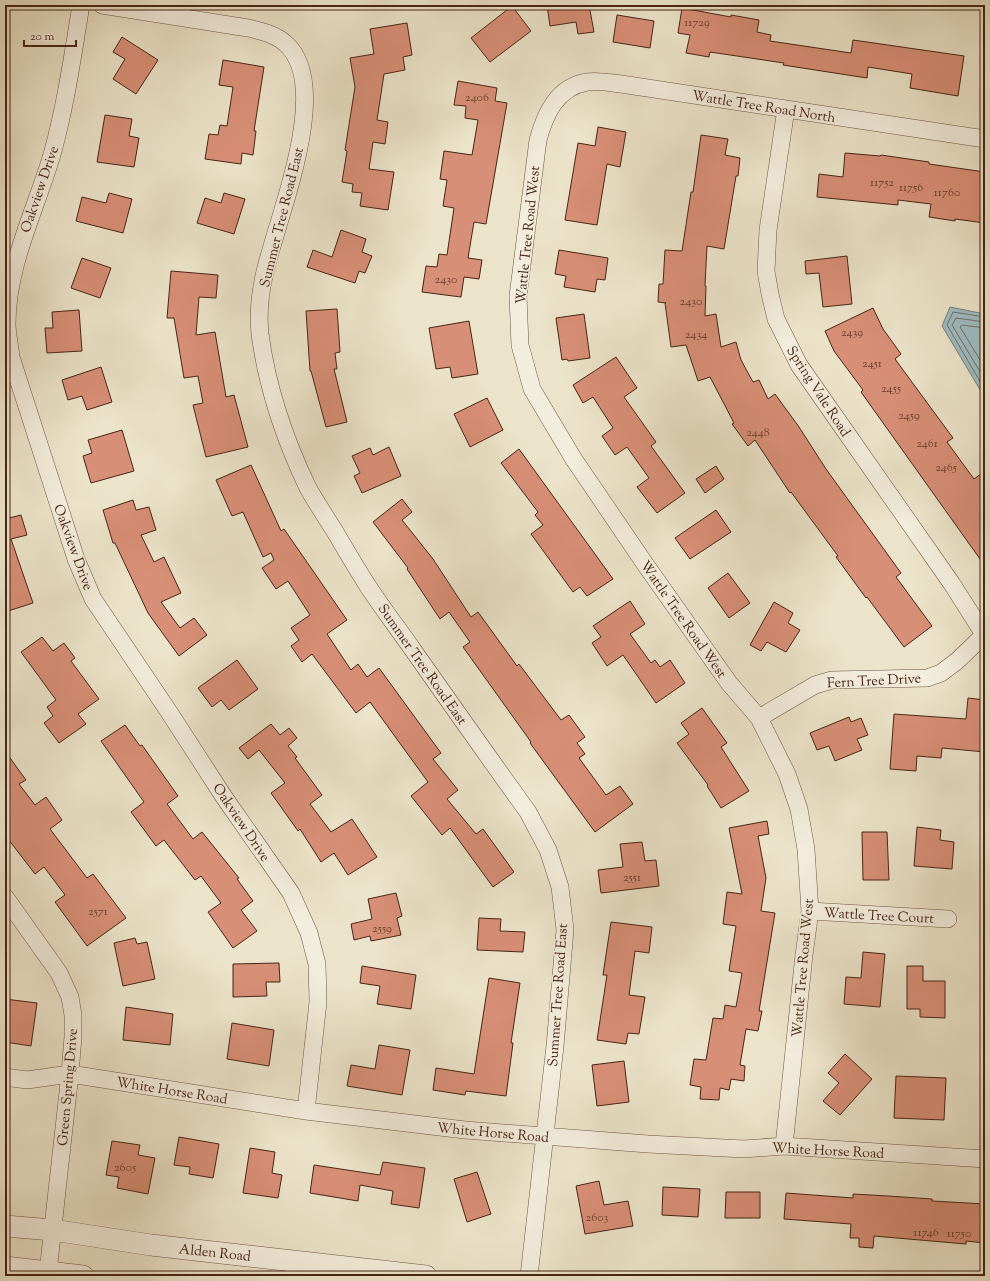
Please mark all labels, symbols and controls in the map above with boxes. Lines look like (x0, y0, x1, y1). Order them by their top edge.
house number: 11729 (684, 14, 710, 32)
scale bar (24, 22, 76, 48)
text: 20 m (30, 28, 55, 46)
street label: Wattle Tree Road North (690, 87, 837, 129)
house number: 2406 (465, 89, 489, 107)
street label: Oakview Drive (17, 144, 65, 236)
street label: Summer Tree Road East (256, 145, 310, 290)
street label: Wattle Tree Road West (512, 165, 546, 305)
house number: 11752 (870, 174, 894, 192)
house number: 11756 (899, 179, 923, 197)
house number: 11760 (934, 184, 960, 202)
house number: 2430 (435, 271, 457, 289)
house number: 2430 (680, 293, 702, 311)
house number: 2439 (841, 324, 863, 342)
house number: 2434 (685, 326, 707, 344)
street label: Spring Vale Road (780, 343, 854, 442)
house number: 2451 (862, 355, 882, 373)
house number: 2455 (881, 380, 901, 398)
house number: 2459 (898, 407, 920, 425)
house number: 2448 (746, 424, 770, 442)
house number: 2461 (916, 435, 938, 453)
house number: 2465 (935, 459, 957, 477)
street label: Oakview Drive (47, 502, 97, 594)
street label: Wattle Tree Road West (634, 557, 731, 683)
street label: Summer Tree Road East (372, 601, 471, 730)
street label: Fern Tree Drive (827, 670, 922, 694)
street label: Oakview Drive (207, 780, 274, 866)
house number: 2551 (623, 869, 641, 887)
street label: Wattle Tree Road West (788, 898, 820, 1038)
house number: 2571 (88, 903, 108, 921)
street label: Wattle Tree Court (823, 904, 935, 930)
house number: 2559 (372, 920, 392, 938)
street label: Summer Tree Road East (544, 923, 574, 1068)
street label: Green Spring Drive (54, 1028, 84, 1147)
street label: White Horse Road (115, 1073, 229, 1111)
street label: White Horse Road (436, 1119, 550, 1149)
street label: White Horse Road (771, 1139, 885, 1165)
house number: 2605 (114, 1159, 136, 1177)
house number: 2603 (586, 1209, 609, 1227)
house number: 11746 (913, 1224, 939, 1242)
house number: 11750 (947, 1225, 971, 1243)
street label: Alden Road (178, 1240, 252, 1268)

